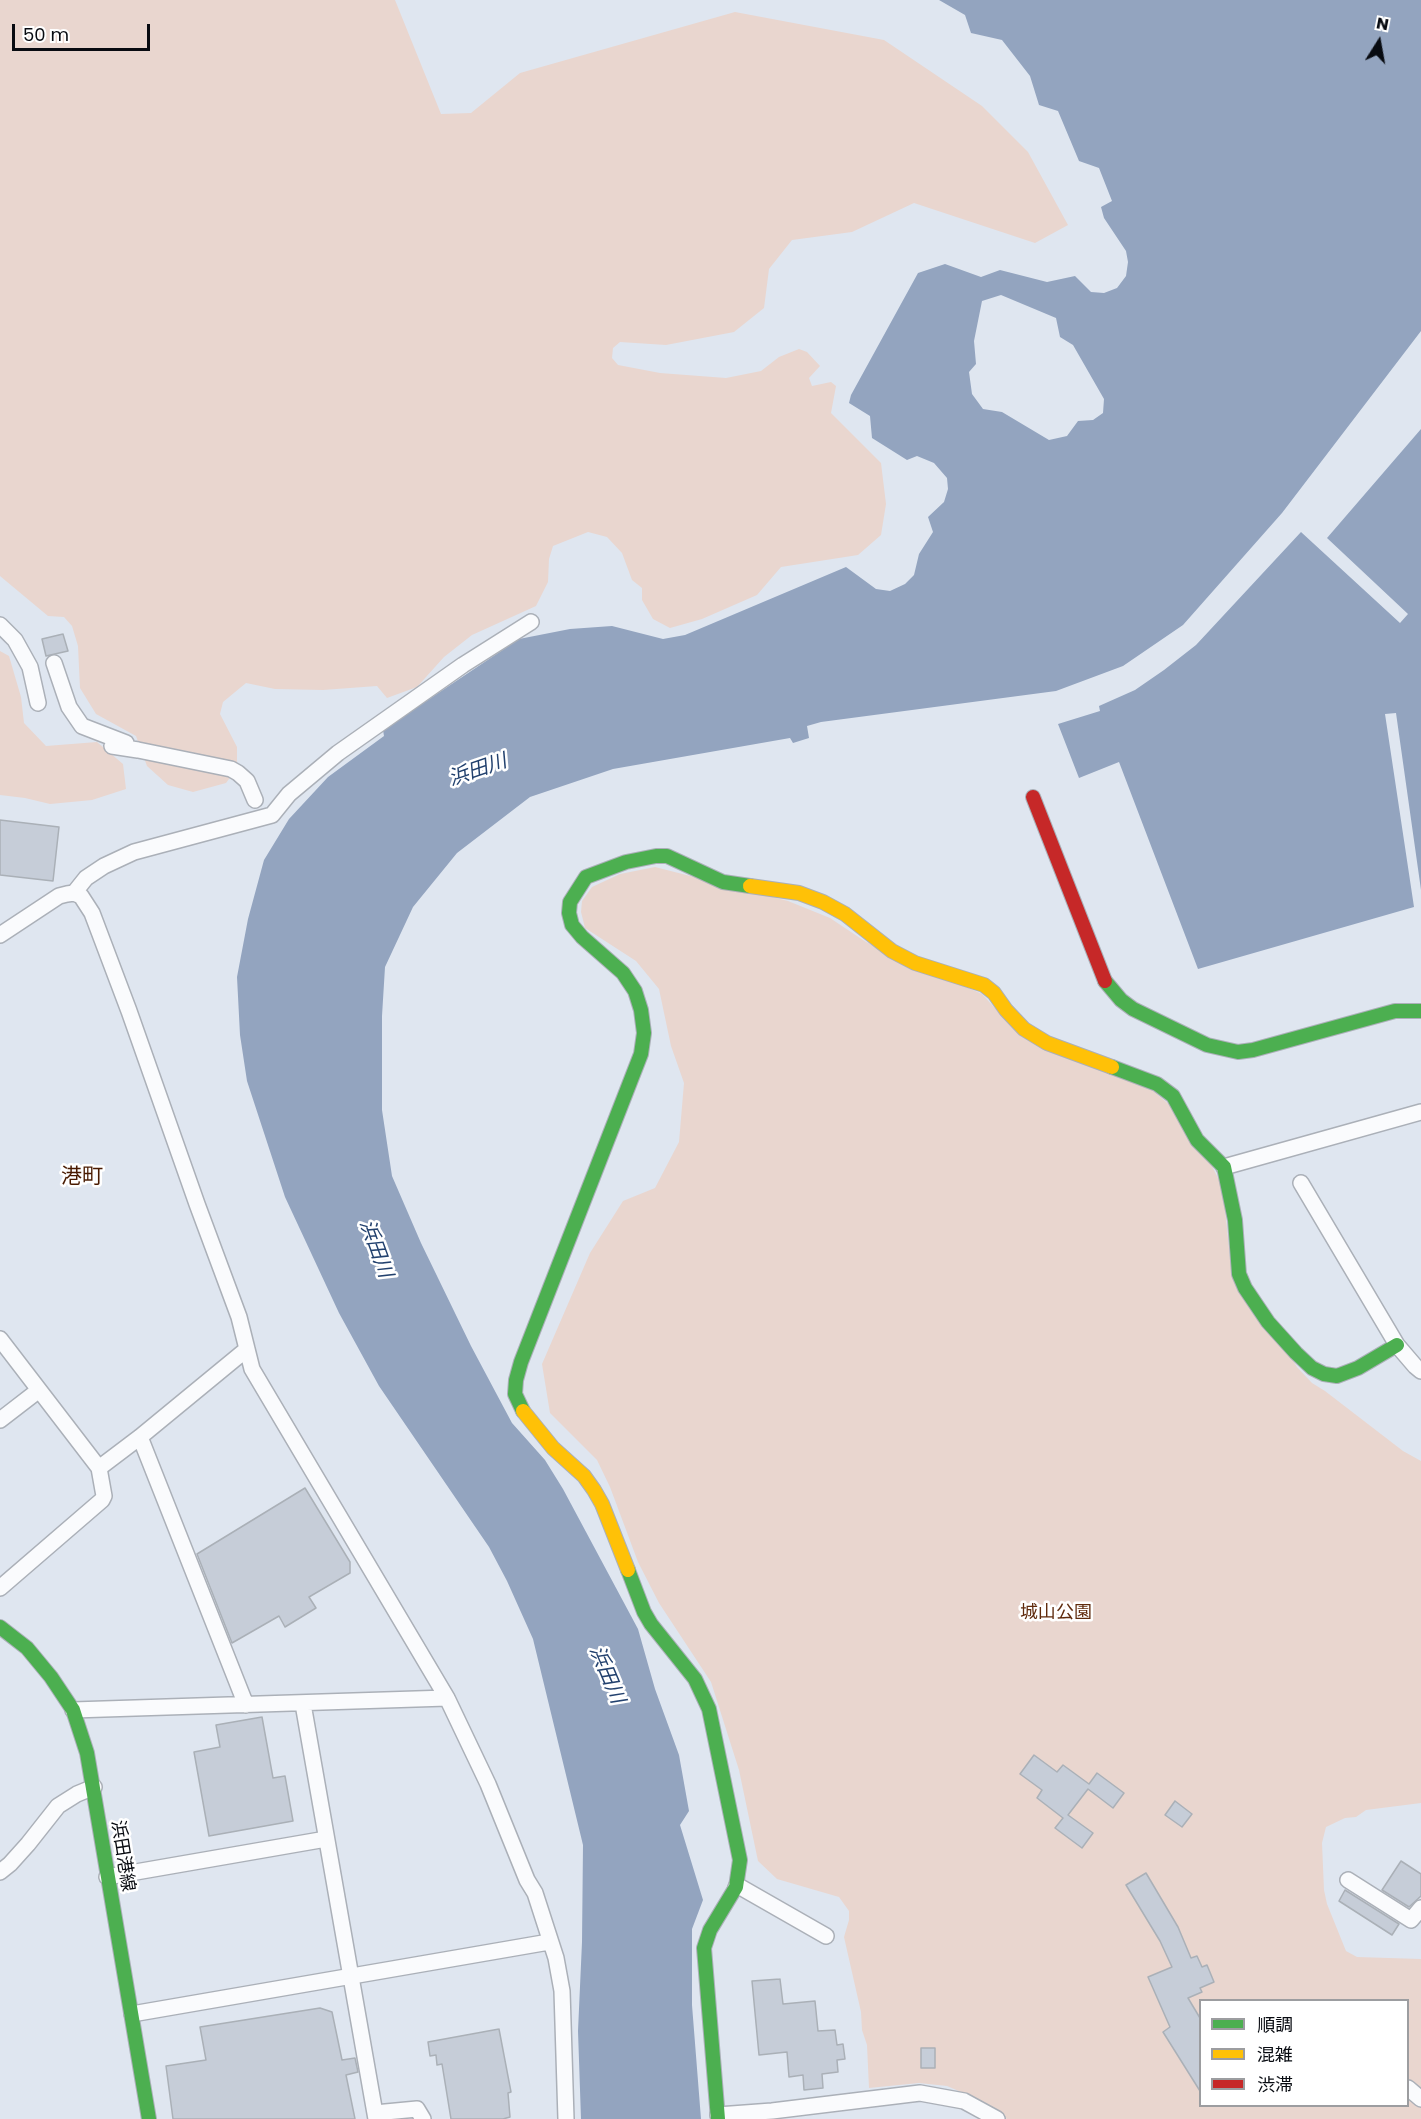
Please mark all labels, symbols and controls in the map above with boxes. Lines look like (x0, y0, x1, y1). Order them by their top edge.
text: N (1374, 11, 1391, 36)
scale bar (15, 12, 153, 50)
north arrow (1349, 12, 1409, 72)
text: 50 m (23, 22, 69, 47)
water label: 浜田川 (446, 750, 510, 792)
district label: 港町 (61, 1165, 103, 1191)
water label: 浜田川 (353, 1217, 397, 1281)
park label: 城山公園 (1020, 1602, 1092, 1624)
water label: 浜田川 (583, 1643, 629, 1707)
street label: 浜田港線 (106, 1819, 138, 1893)
legend (1199, 1999, 1409, 2107)
text: 順調 (1257, 2012, 1293, 2037)
text: 混雑 (1257, 2042, 1293, 2067)
text: 渋滞 (1257, 2072, 1293, 2097)

